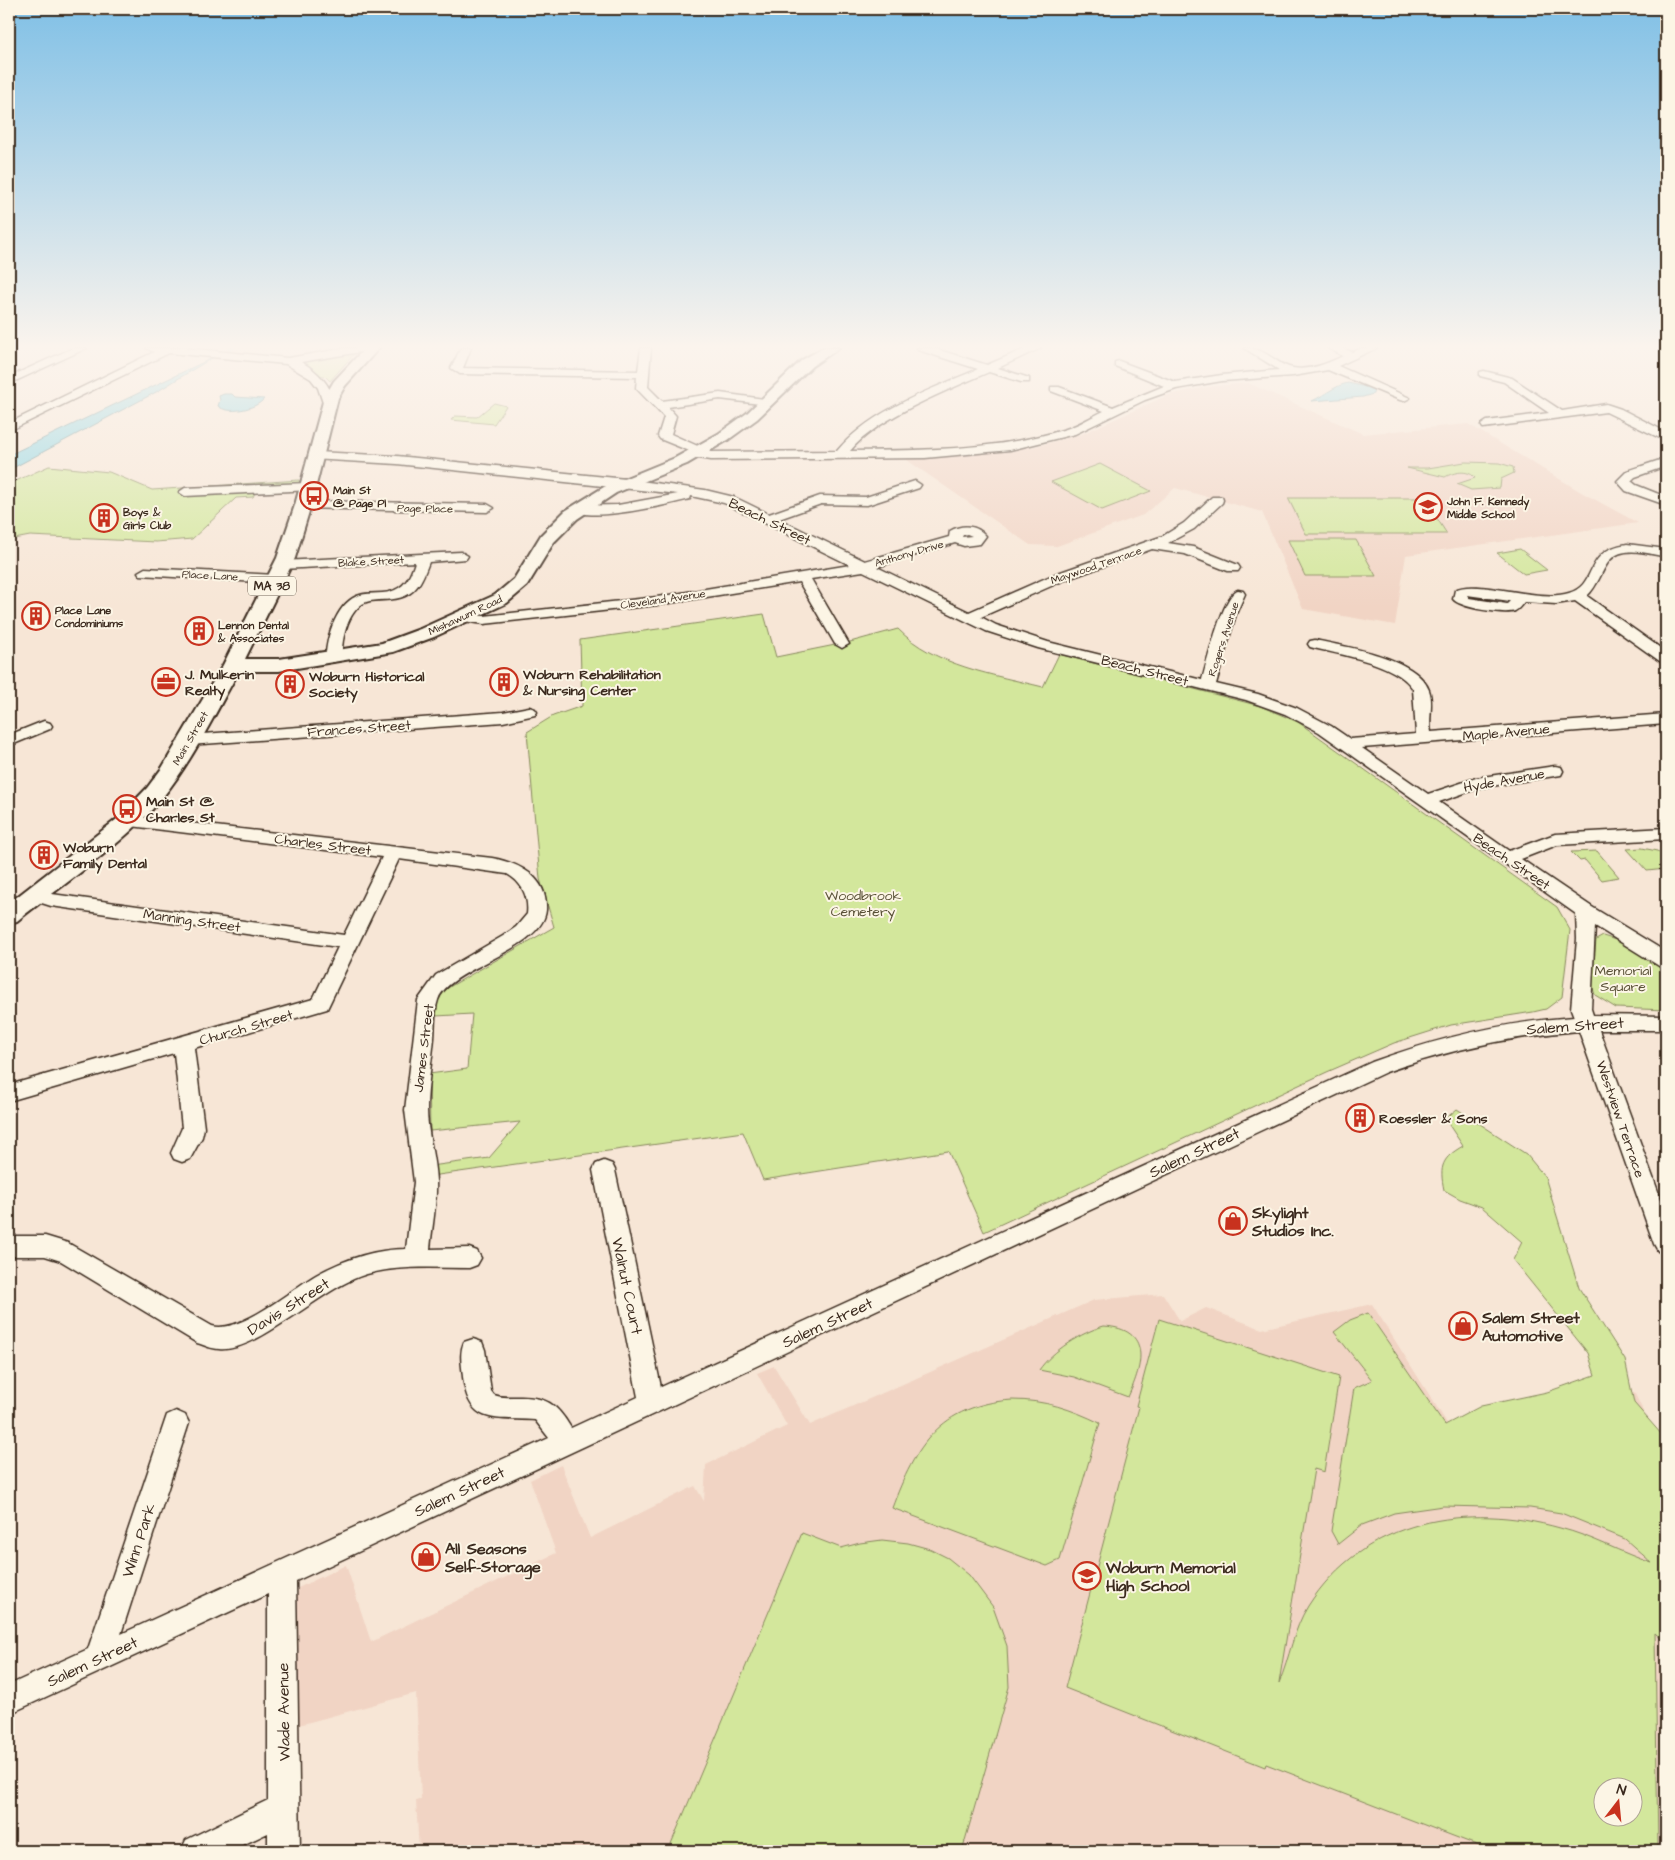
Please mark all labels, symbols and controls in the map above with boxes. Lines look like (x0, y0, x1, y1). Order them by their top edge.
bus stop icon: Main St @ Page Pl (299, 481, 329, 511)
place label: Main St @ Page Pl (333, 483, 387, 513)
school or university icon: John F. Kennedy Middle School (1413, 492, 1443, 522)
street label: Beach Street (725, 493, 814, 551)
place label: John F. Kennedy Middle School (1446, 494, 1530, 522)
street label: Page Place (397, 501, 453, 517)
building icon: Boys & Girls Club (89, 503, 119, 533)
place label: Boys & Girls Club (123, 505, 172, 533)
street label: Anthony Drive (873, 536, 946, 571)
street label: Maywood Terrace (1049, 543, 1144, 589)
street label: Blake Street (338, 552, 405, 571)
street label: Place Lane (181, 567, 239, 584)
road number: MA 38 (248, 576, 296, 596)
street label: Cleveland Avenue (620, 586, 707, 613)
street label: Mishawum Road (426, 592, 505, 639)
street label: Rogers Avenue (1204, 600, 1244, 679)
building icon: Place Lane Condominiums (21, 601, 51, 631)
place label: Place Lane Condominiums (55, 603, 124, 631)
building icon: Lennon Dental & Associates (184, 616, 214, 646)
place label: Lennon Dental & Associates (217, 618, 289, 646)
street label: Beach Street (1099, 650, 1191, 692)
place label: J. Mulkerin Realty (184, 665, 254, 701)
place label: Woburn Rehabilitation & Nursing Center (522, 665, 661, 702)
office icon: J. Mulkerin Realty (151, 667, 181, 697)
place label: Woburn Historical Society (308, 667, 425, 703)
building icon: Woburn Rehabilitation & Nursing Center (489, 667, 519, 697)
building icon: Woburn Historical Society (275, 669, 305, 699)
street label: Main Street (169, 708, 212, 768)
street label: Frances Street (307, 715, 412, 743)
street label: Maple Avenue (1462, 719, 1551, 747)
street label: Hyde Avenue (1462, 764, 1547, 798)
place label: Main St @ Charles St (146, 792, 215, 828)
bus stop icon: Main St @ Charles St (112, 794, 142, 824)
street label: Charles Street (273, 829, 373, 861)
street label: Beach Street (1469, 829, 1554, 895)
place label: Woburn Family Dental (62, 838, 148, 874)
building icon: Woburn Family Dental (29, 840, 59, 870)
park label: Woodbrook Cemetery (825, 886, 901, 922)
street label: Manning Street (142, 904, 242, 938)
park label: Memorial Square (1594, 961, 1652, 997)
street label: James Street (409, 1002, 439, 1093)
street label: Church Street (197, 1005, 296, 1051)
street label: Salem Street (1526, 1012, 1625, 1040)
street label: Westview Terrace (1591, 1058, 1650, 1181)
building icon: Roessler & Sons (1345, 1103, 1375, 1133)
place label: Roessler & Sons (1379, 1109, 1487, 1129)
street label: Salem Street (1145, 1122, 1244, 1184)
place label: Skylight Studios Inc. (1251, 1202, 1334, 1242)
shop icon: Skylight Studios Inc. (1218, 1206, 1248, 1236)
street label: Walnut Court (606, 1236, 648, 1337)
street label: Davis Street (243, 1273, 334, 1341)
street label: Salem Street (778, 1292, 877, 1354)
place label: Salem Street Automotive (1481, 1307, 1580, 1347)
shop icon: Salem Street Automotive (1448, 1311, 1478, 1341)
street label: Salem Street (410, 1461, 509, 1523)
street label: Winn Park (117, 1500, 161, 1580)
place label: All Seasons Self-Storage (444, 1538, 541, 1580)
shop icon: All Seasons Self-Storage (411, 1542, 441, 1572)
place label: Woburn Memorial High School (1105, 1557, 1236, 1599)
school or university icon: Woburn Memorial High School (1072, 1561, 1102, 1591)
street label: Salem Street (43, 1631, 142, 1693)
street label: Wade Avenue (272, 1662, 296, 1761)
north arrow (1592, 1778, 1642, 1828)
text: N (1614, 1780, 1628, 1801)

